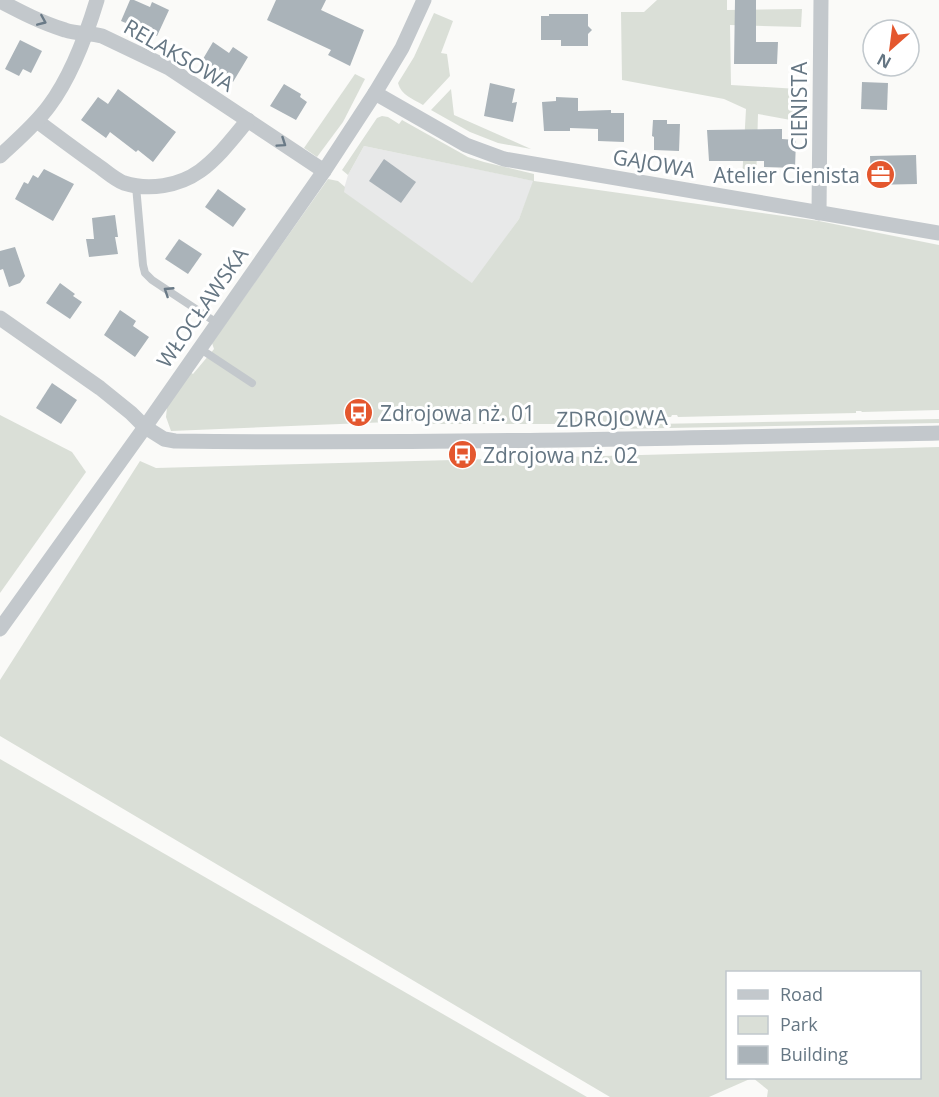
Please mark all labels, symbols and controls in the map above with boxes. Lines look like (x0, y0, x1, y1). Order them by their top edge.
street label: RELAKSOWA (119, 12, 240, 98)
one-way arrow (35, 14, 46, 26)
north arrow (861, 18, 921, 78)
text: N (873, 48, 895, 74)
street label: CIENISTA (785, 61, 813, 150)
one-way arrow (275, 136, 286, 147)
street label: GAJOWA (611, 142, 698, 184)
office icon: Atelier Cienista (865, 159, 897, 191)
place label: Atelier Cienista (713, 161, 860, 189)
street label: WŁOCŁAWSKA (150, 241, 254, 373)
one-way arrow (164, 286, 174, 298)
bus stop icon: Zdrojowa nż. 01 (343, 397, 375, 429)
place label: Zdrojowa nż. 01 (380, 399, 535, 427)
street label: ZDROJOWA (556, 403, 669, 433)
bus stop icon: Zdrojowa nż. 02 (446, 439, 478, 471)
place label: Zdrojowa nż. 02 (483, 441, 638, 469)
legend (726, 971, 921, 1079)
text: Road (780, 982, 823, 1006)
text: Park (780, 1012, 818, 1036)
text: Building (780, 1042, 848, 1066)

